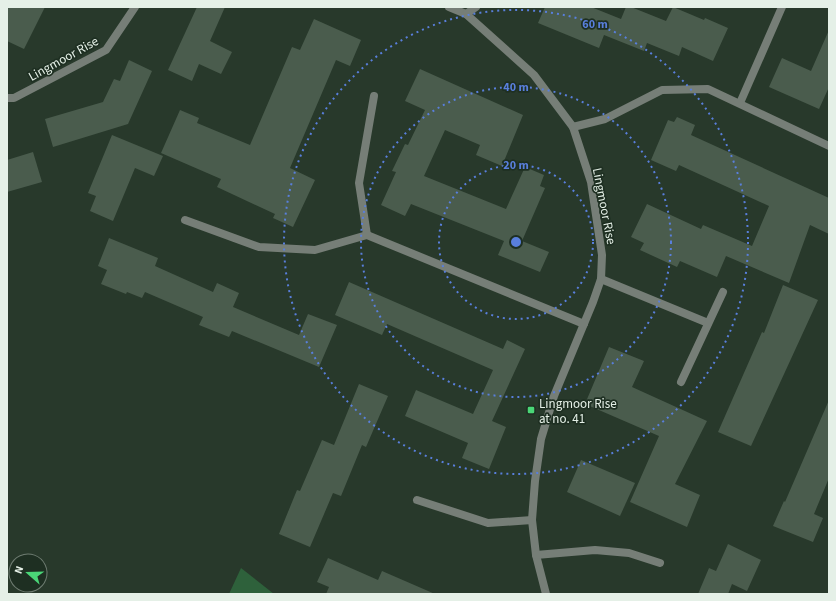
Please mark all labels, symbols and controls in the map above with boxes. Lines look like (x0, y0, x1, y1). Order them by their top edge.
text: 60 m (582, 16, 608, 33)
street label: Lingmoor Rise (25, 32, 102, 86)
text: 40 m (503, 79, 529, 96)
text: 20 m (503, 157, 529, 174)
street label: Lingmoor Rise (588, 166, 620, 246)
centre of rings (509, 235, 523, 249)
place label: Lingmoor Rise at no. 41 (539, 395, 617, 428)
marker: Lingmoor Rise at no. 41 (526, 405, 536, 415)
north arrow (8, 553, 48, 593)
text: N (11, 564, 27, 576)

